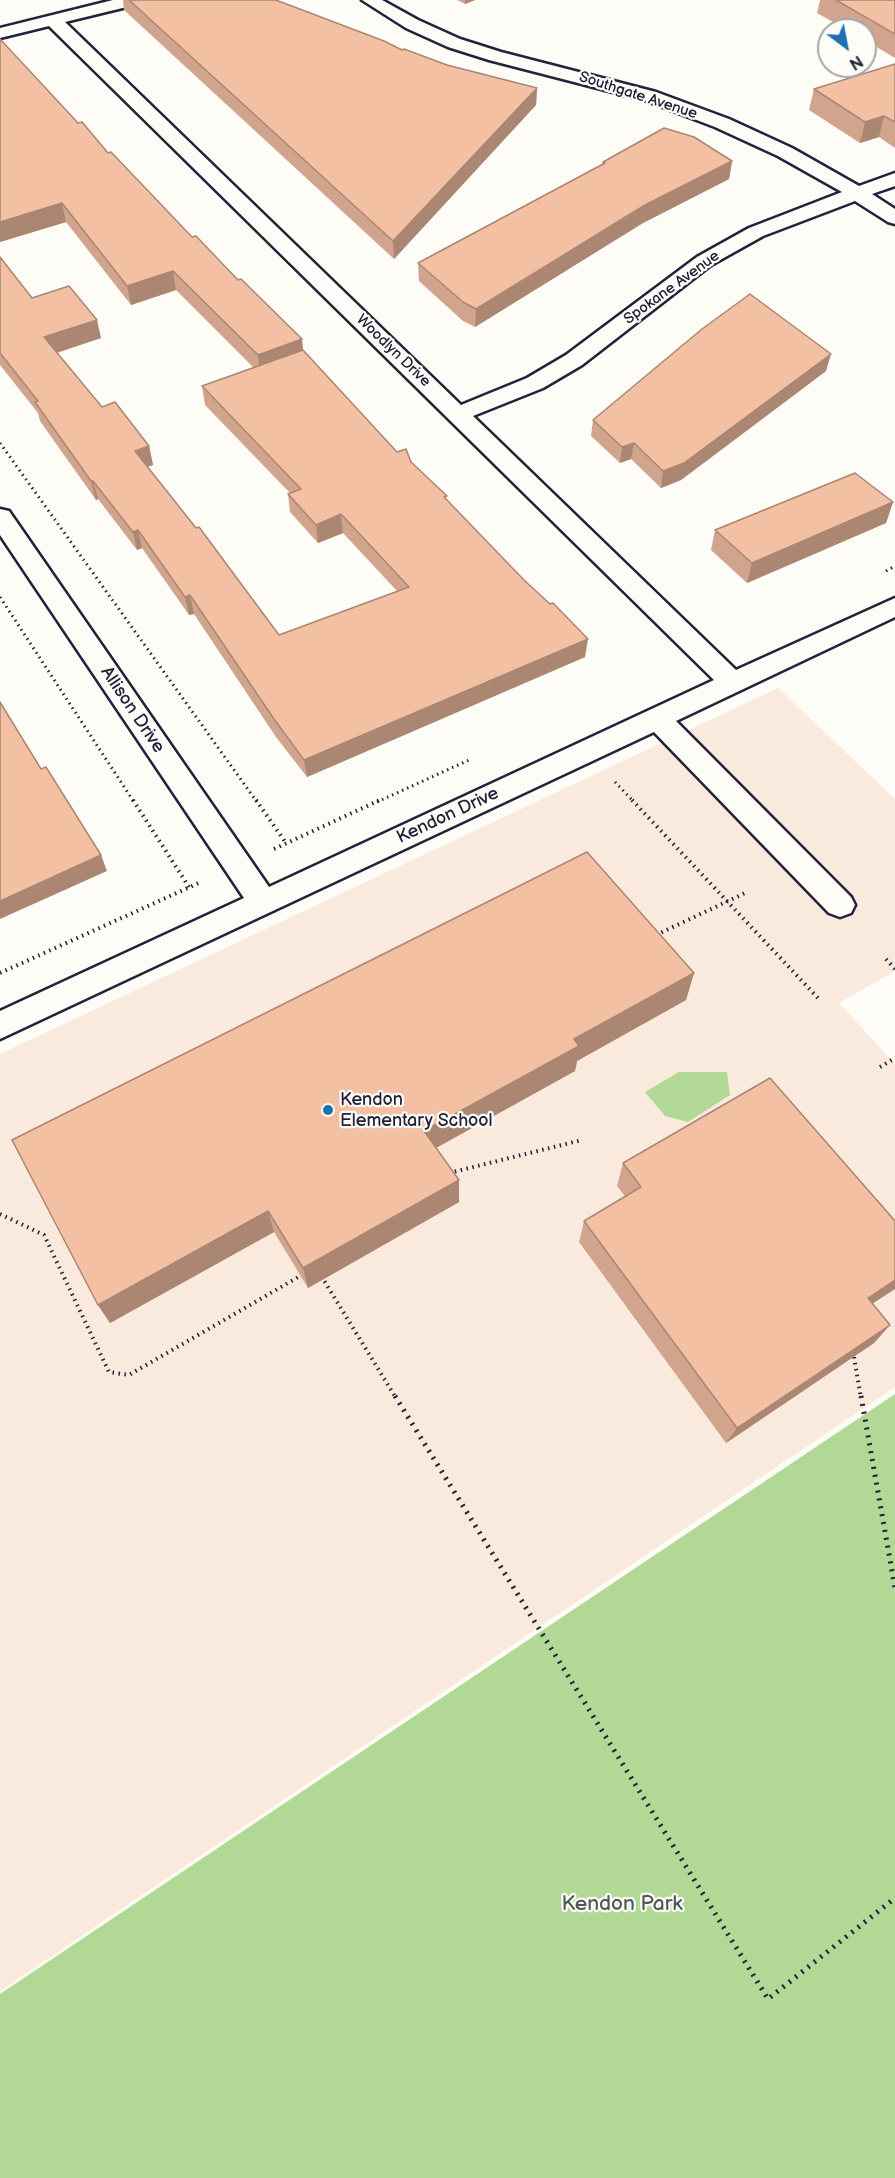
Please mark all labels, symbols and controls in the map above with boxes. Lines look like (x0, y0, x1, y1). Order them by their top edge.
north arrow (817, 18, 877, 78)
text: N (846, 51, 866, 73)
street label: Southgate Avenue (577, 68, 699, 124)
street label: Spokane Avenue (621, 247, 723, 329)
street label: Woodlyn Drive (352, 311, 434, 391)
street label: Allison Drive (95, 663, 169, 757)
street label: Kendon Drive (394, 783, 502, 849)
place label: Kendon Elementary School (340, 1089, 493, 1132)
marker: Kendon Elementary School (321, 1103, 335, 1117)
park label: Kendon Park (561, 1892, 683, 1918)

